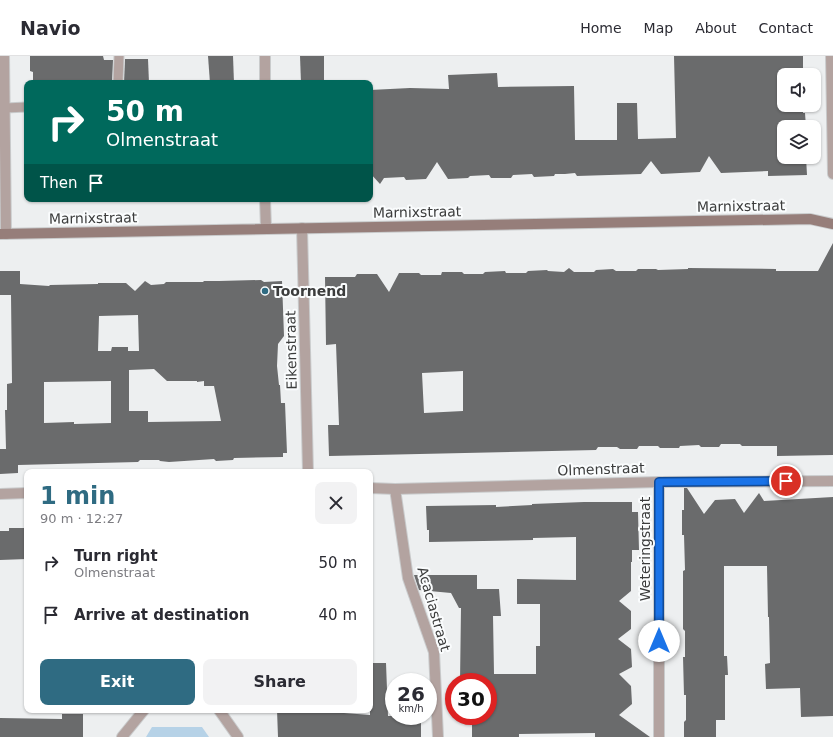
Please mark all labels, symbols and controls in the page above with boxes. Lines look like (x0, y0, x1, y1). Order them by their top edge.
text: Navio (20, 17, 81, 39)
text: Home (580, 20, 622, 36)
text: Map (644, 20, 673, 36)
text: About (695, 20, 737, 36)
text: Contact (759, 20, 813, 36)
map controls (777, 68, 821, 164)
button: sound (777, 68, 821, 112)
text: 50 m (106, 95, 184, 128)
icon: right (40, 96, 92, 148)
button: layers (777, 120, 821, 164)
text: Olmenstraat (106, 129, 218, 150)
icon: arrive (85, 172, 107, 194)
text: Then (40, 174, 77, 192)
street label: Marnixstraat (697, 197, 786, 215)
street label: Marnixstraat (373, 203, 462, 221)
street label: Marnixstraat (49, 209, 138, 227)
place label: Toornend (273, 283, 346, 299)
marker: Toornend (260, 286, 270, 296)
street label: Eikenstraat (282, 310, 300, 390)
street label: Olmenstraat (557, 459, 645, 479)
pin (769, 464, 803, 498)
icon: arrive (775, 470, 797, 492)
text: 1 min (40, 482, 115, 510)
button: close (315, 482, 357, 524)
street label: Weteringstraat (637, 496, 653, 601)
text: 90 m · 12:27 (40, 511, 123, 526)
text: Turn right (74, 547, 158, 565)
icon: right (40, 552, 62, 574)
text: 50 m (319, 554, 357, 572)
text: Olmenstraat (74, 565, 155, 580)
street label: Acaciastraat (414, 565, 454, 653)
icon: arrive (40, 604, 62, 626)
text: Arrive at destination (74, 606, 249, 624)
text: 40 m (319, 606, 357, 624)
position arrow (638, 620, 680, 662)
button: Exit (40, 659, 195, 705)
button: Share (203, 659, 357, 705)
speed limit sign: 30 (445, 673, 497, 725)
text: 26 (397, 682, 425, 706)
text: km/h (398, 703, 424, 714)

